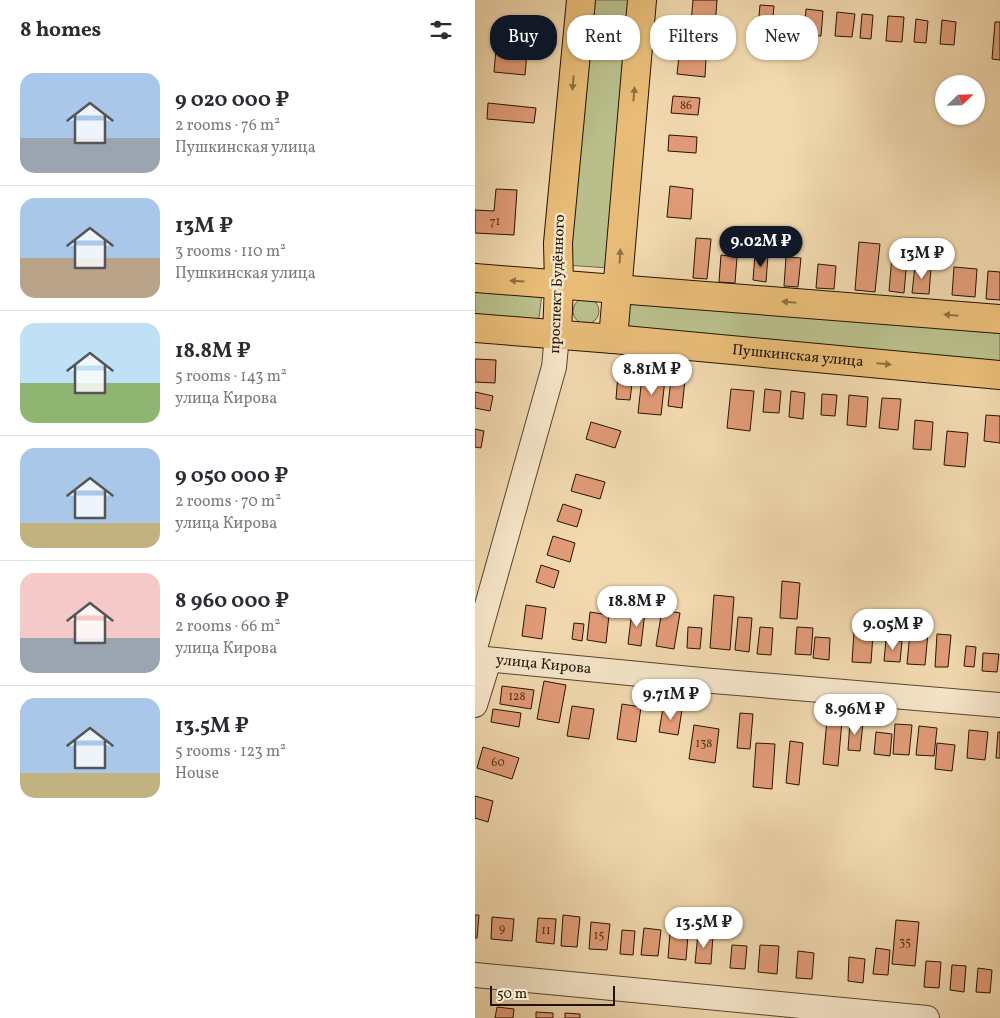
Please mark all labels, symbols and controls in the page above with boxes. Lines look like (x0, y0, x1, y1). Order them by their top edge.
chip: Buy (490, 15, 557, 60)
chip: Rent (567, 15, 640, 60)
chip: Filters (650, 15, 736, 60)
chip: New (746, 15, 818, 60)
text: 8 homes (20, 16, 101, 45)
icon: filters (427, 16, 455, 44)
north arrow (935, 75, 985, 125)
map controls (935, 75, 985, 125)
one-way arrow (569, 76, 577, 92)
one-way arrow (630, 85, 638, 101)
text: 9 020 000 ₽ (175, 86, 290, 115)
icon: home (60, 93, 120, 153)
house number: 86 (680, 98, 692, 114)
text: 2 rooms · 76 m² (175, 115, 280, 137)
text: Пушкинская улица (175, 137, 316, 159)
text: 13M ₽ (175, 212, 233, 241)
house number: 71 (490, 214, 500, 230)
street label: проспект Будённого (545, 214, 571, 354)
icon: home (60, 218, 120, 278)
pin: 9.02M ₽ (715, 226, 807, 268)
text: 9.02M ₽ (730, 231, 792, 253)
pin: 13M ₽ (887, 238, 957, 280)
text: 3 rooms · 110 m² (175, 241, 286, 263)
text: 13M ₽ (900, 243, 944, 265)
one-way arrow (617, 247, 625, 263)
text: Пушкинская улица (175, 263, 316, 285)
one-way arrow (509, 276, 525, 284)
one-way arrow (781, 298, 797, 306)
one-way arrow (943, 311, 959, 319)
text: 18.8M ₽ (175, 337, 251, 366)
street label: Пушкинская улица (731, 340, 864, 373)
icon: home (60, 343, 120, 403)
pin: 8.81M ₽ (606, 354, 698, 396)
text: 8.81M ₽ (623, 359, 681, 381)
one-way arrow (877, 361, 893, 369)
text: 5 rooms · 143 m² (175, 366, 287, 388)
text: улица Кирова (175, 388, 277, 410)
text: 9 050 000 ₽ (175, 462, 288, 491)
icon: home (60, 468, 120, 528)
text: 2 rooms · 70 m² (175, 491, 281, 513)
text: улица Кирова (175, 513, 277, 535)
pin: 18.8M ₽ (591, 586, 683, 628)
text: 8 960 000 ₽ (175, 587, 289, 616)
text: 18.8M ₽ (608, 591, 666, 613)
icon: home (60, 593, 120, 653)
pin: 9.05M ₽ (847, 608, 939, 651)
text: 9.05M ₽ (863, 614, 923, 636)
text: 2 rooms · 66 m² (175, 616, 281, 638)
text: улица Кирова (175, 638, 277, 660)
street label: улица Кирова (495, 650, 592, 680)
pin: 9.71M ₽ (625, 678, 717, 721)
text: 9.71M ₽ (643, 684, 699, 706)
house number: 128 (508, 689, 526, 705)
pin: 8.96M ₽ (809, 694, 901, 736)
text: 8.96M ₽ (825, 699, 885, 721)
text: 13.5M ₽ (175, 712, 249, 741)
icon: home (60, 718, 120, 778)
house number: 138 (696, 736, 712, 752)
text: 5 rooms · 123 m² (175, 741, 286, 763)
house number: 60 (491, 755, 505, 771)
text: House (175, 763, 219, 785)
pin: 13.5M ₽ (658, 906, 750, 949)
text: 13.5M ₽ (676, 912, 732, 934)
house number: 9 (499, 921, 505, 937)
house number: 11 (541, 923, 551, 939)
house number: 15 (594, 928, 604, 944)
house number: 35 (899, 935, 911, 951)
scale bar (490, 983, 615, 1006)
text: 50 m (497, 985, 527, 1004)

